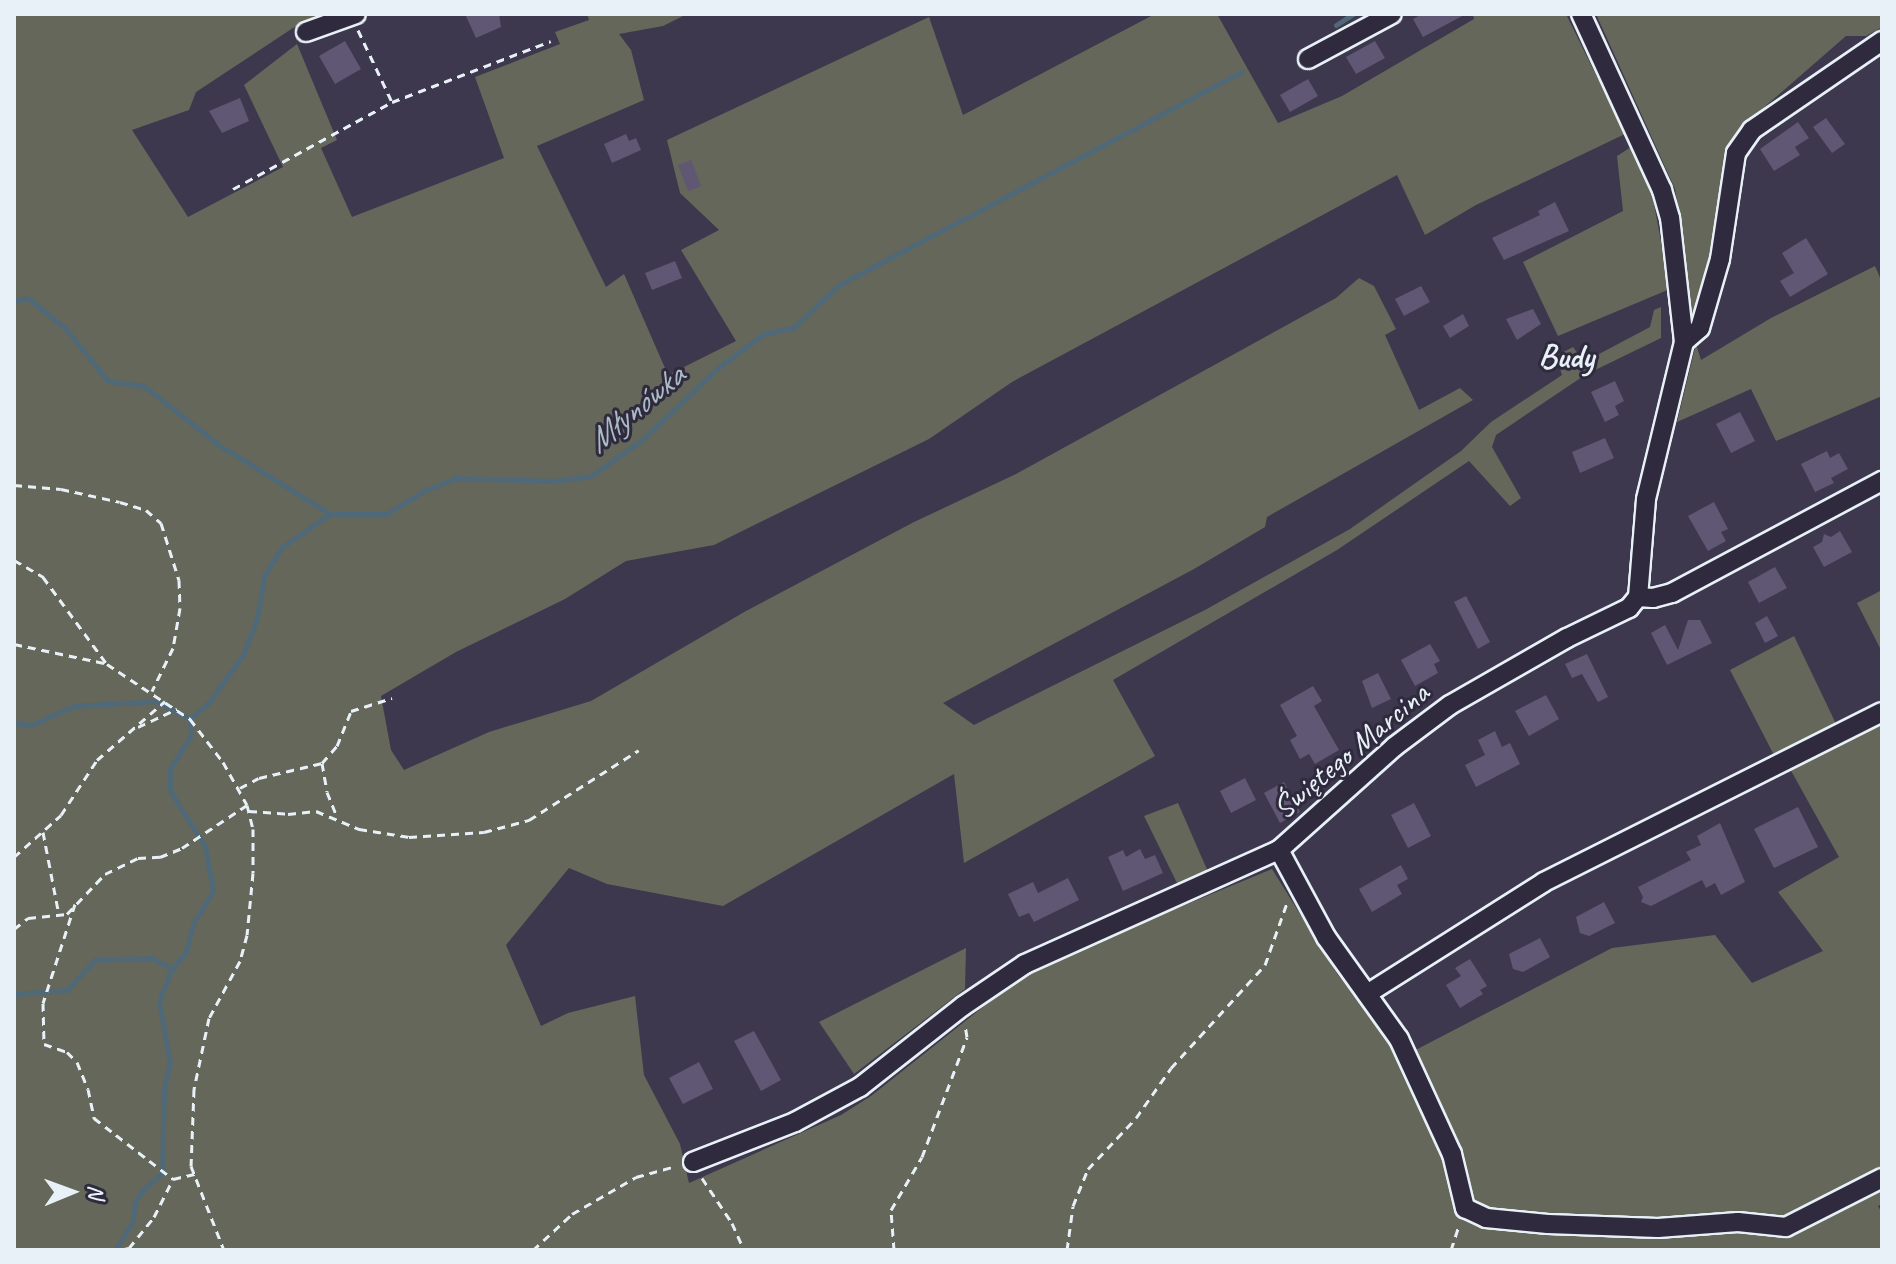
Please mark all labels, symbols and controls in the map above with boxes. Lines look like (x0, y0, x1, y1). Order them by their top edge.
district label: Budy (1538, 336, 1594, 376)
water label: Młynówka (578, 355, 692, 461)
street label: Świętego Marcina (1265, 674, 1437, 828)
north arrow (32, 1152, 112, 1232)
text: N (82, 1185, 110, 1199)

